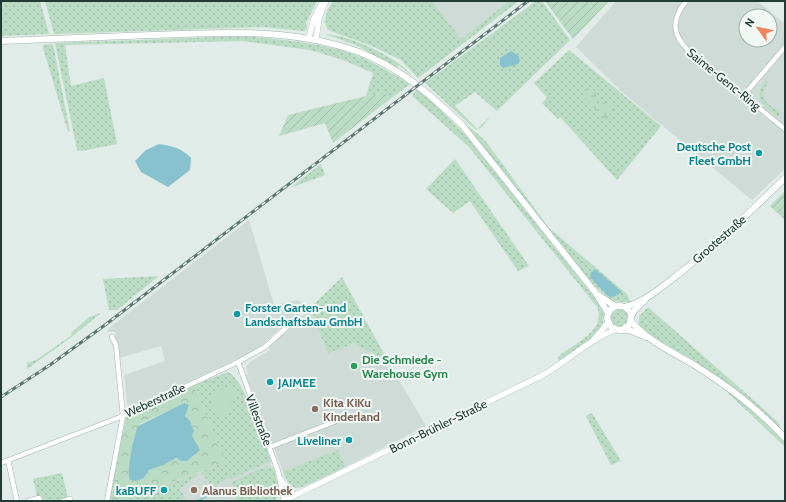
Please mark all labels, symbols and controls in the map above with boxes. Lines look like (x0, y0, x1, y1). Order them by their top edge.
north arrow (738, 8, 778, 48)
text: N (742, 15, 758, 30)
street label: Saime-Genc-Ring (684, 45, 765, 114)
place label: Deutsche Post Fleet GmbH (676, 139, 751, 168)
marker: Deutsche Post Fleet GmbH (754, 148, 764, 158)
street label: Grootestraße (689, 212, 749, 266)
place label: Forster Garten- und Landschaftsbau GmbH (245, 300, 363, 329)
marker: Forster Garten- und Landschaftsbau GmbH (232, 309, 242, 319)
place label: Die Schmiede - Warehouse Gym (362, 352, 448, 381)
marker: Die Schmiede - Warehouse Gym (349, 361, 359, 371)
place label: JAIMEE (277, 375, 316, 390)
marker: JAIMEE (265, 377, 275, 387)
street label: Weberstraße (122, 379, 188, 421)
street label: Villestraße (242, 392, 276, 448)
place label: Kita KiKu Kinderland (323, 395, 380, 424)
street label: Bonn-Brühler-Straße (387, 396, 489, 456)
marker: Kita KiKu Kinderland (310, 404, 320, 414)
place label: Liveliner (297, 433, 341, 448)
marker: Liveliner (344, 435, 354, 445)
place label: kaBUFF (116, 483, 157, 498)
place label: Alanus Bibliothek (202, 483, 292, 498)
marker: kaBUFF (159, 485, 169, 495)
marker: Alanus Bibliothek (189, 485, 199, 495)

